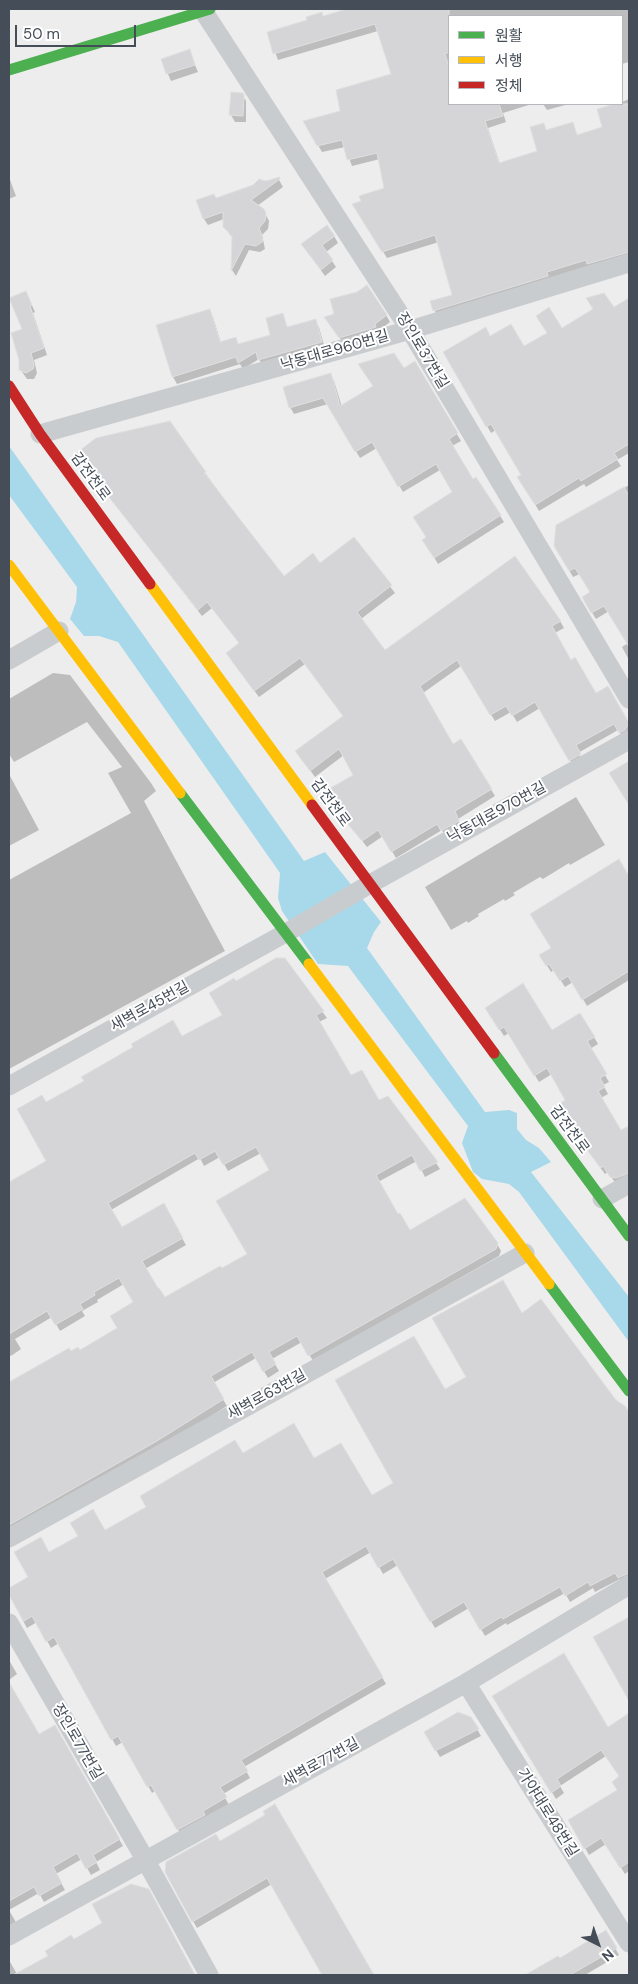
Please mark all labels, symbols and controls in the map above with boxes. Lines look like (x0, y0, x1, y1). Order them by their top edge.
scale bar (18, 15, 139, 47)
legend (448, 15, 623, 105)
text: 50 m (23, 24, 60, 44)
text: 원활 (495, 26, 523, 46)
text: 서행 (495, 51, 523, 71)
text: 정체 (495, 76, 523, 96)
street label: 장인로37번길 (392, 310, 452, 392)
street label: 낙동대로960번길 (279, 327, 391, 375)
street label: 감전천로 (66, 449, 114, 505)
street label: 감전천로 (306, 775, 354, 831)
street label: 낙동대로970번길 (445, 778, 549, 848)
street label: 새벽로45번길 (107, 978, 193, 1036)
street label: 감전천로 (545, 1102, 593, 1158)
street label: 새벽로63번길 (224, 1366, 310, 1424)
street label: 장인로77번길 (48, 1701, 106, 1783)
street label: 새벽로77번길 (279, 1735, 363, 1791)
street label: 가야대로48번길 (513, 1765, 581, 1861)
north arrow (573, 1919, 623, 1969)
text: N (598, 1945, 618, 1965)

